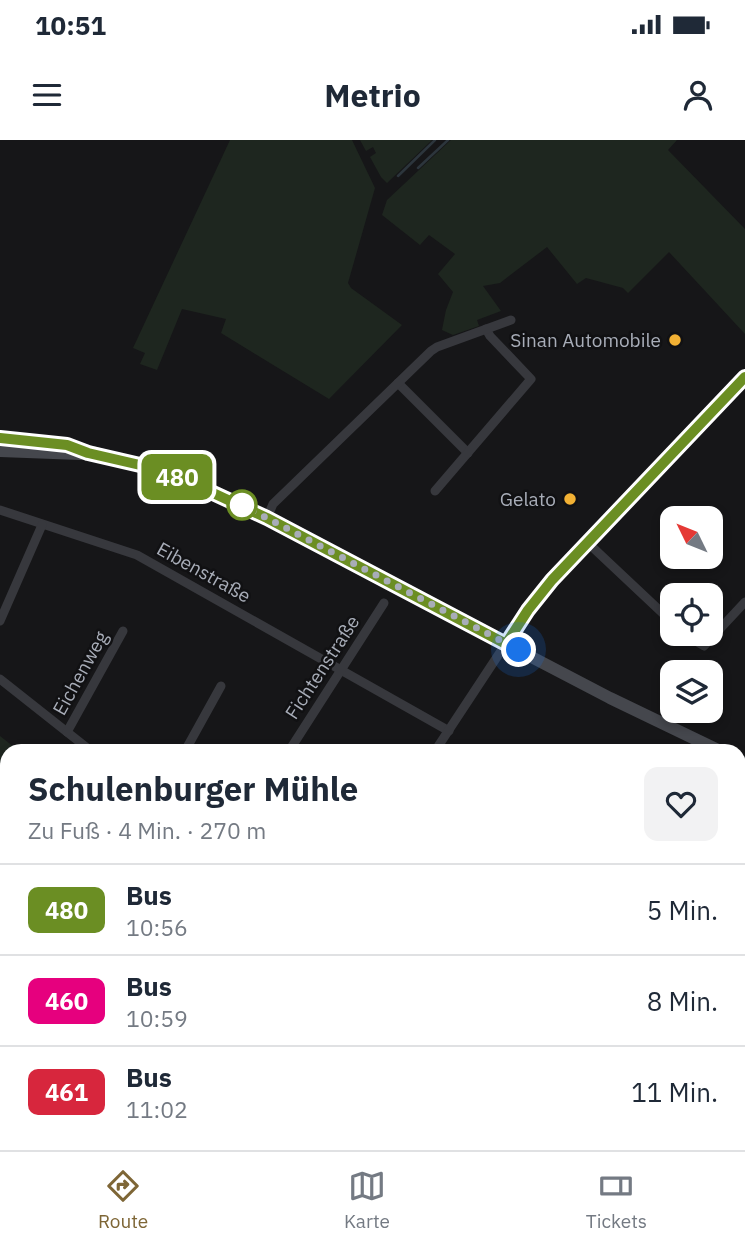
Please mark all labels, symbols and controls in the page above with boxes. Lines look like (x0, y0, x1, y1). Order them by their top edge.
text: 10:51 (35, 8, 106, 42)
text: Metrio (324, 74, 421, 116)
icon: menu (28, 76, 66, 114)
icon: person (679, 76, 717, 114)
place label: Sinan Automobile (510, 328, 661, 352)
marker: Sinan Automobile (667, 332, 683, 348)
line badge: 480 (137, 454, 217, 500)
text: 480 (155, 461, 199, 493)
place label: Gelato (500, 487, 556, 511)
unlabelled marker (227, 490, 257, 520)
marker: Gelato (562, 491, 578, 507)
north arrow (660, 506, 723, 569)
map controls (660, 506, 723, 723)
street label: Eibenstraße (153, 536, 255, 608)
button: locate (660, 583, 723, 646)
street label: Fichtenstraße (280, 611, 364, 723)
street label: Eichenweg (47, 627, 113, 719)
your location (501, 632, 536, 667)
button: layers (660, 660, 723, 723)
text: Schulenburger Mühle (28, 767, 358, 810)
button: heart (644, 767, 718, 841)
text: Zu Fuß · 4 Min. · 270 m (28, 815, 266, 845)
text: Bus (126, 878, 172, 912)
text: 5 Min. (647, 893, 718, 927)
text: 480 (45, 894, 88, 926)
text: 10:56 (126, 912, 188, 942)
text: Bus (126, 969, 172, 1003)
text: 8 Min. (647, 984, 718, 1018)
text: 460 (45, 985, 88, 1017)
text: 10:59 (126, 1003, 188, 1033)
text: Bus (126, 1060, 172, 1094)
text: 11 Min. (631, 1075, 718, 1109)
text: 461 (45, 1076, 88, 1108)
text: 11:02 (126, 1094, 188, 1124)
tab: Route (98, 1167, 148, 1233)
tab: Karte (344, 1167, 390, 1233)
tab: Tickets (586, 1167, 647, 1233)

